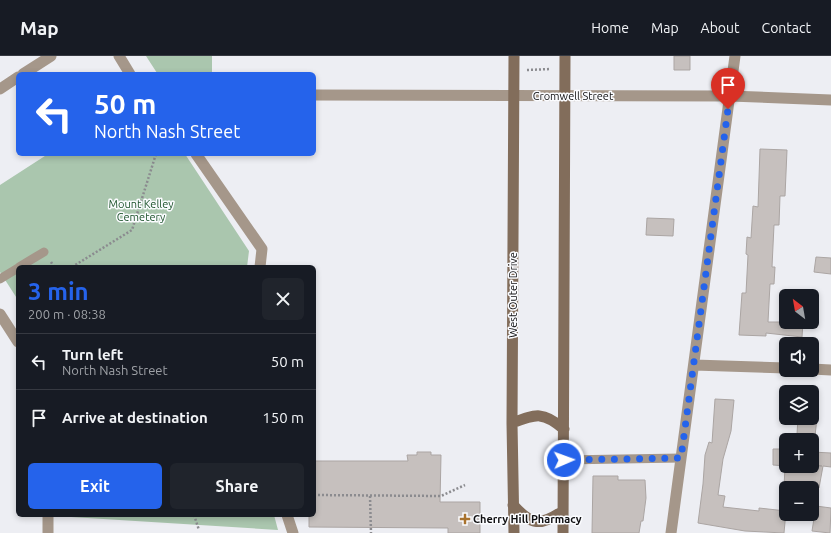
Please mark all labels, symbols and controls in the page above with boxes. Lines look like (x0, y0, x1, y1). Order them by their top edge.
text: Map (20, 17, 59, 39)
text: Home (591, 20, 629, 36)
text: Map (651, 20, 679, 36)
text: About (701, 20, 740, 36)
text: Contact (762, 20, 811, 36)
pin (711, 68, 745, 109)
icon: arrive (717, 74, 739, 96)
icon: left (28, 88, 80, 140)
text: 50 m (94, 88, 156, 119)
street label: Cromwell Street (533, 90, 614, 102)
text: North Nash Street (94, 121, 240, 141)
park label: Mount Kelley Cemetery (108, 198, 174, 223)
street label: West Outer Drive (507, 252, 519, 338)
text: 3 min (28, 278, 89, 305)
button: close (262, 278, 304, 320)
north arrow (779, 289, 819, 329)
map controls (779, 289, 819, 521)
text: 200 m · 08:38 (28, 307, 106, 321)
button: sound (779, 337, 819, 377)
text: Turn left (62, 346, 123, 363)
icon: left (28, 351, 50, 373)
text: 50 m (271, 353, 304, 370)
text: North Nash Street (62, 363, 168, 377)
button: layers (779, 385, 819, 425)
icon: arrive (28, 407, 50, 429)
text: Arrive at destination (62, 409, 208, 426)
text: 150 m (262, 409, 304, 426)
button: + (779, 433, 819, 473)
position arrow (543, 439, 585, 481)
button: Exit (28, 463, 162, 509)
button: Share (170, 463, 304, 509)
button: − (779, 481, 819, 521)
place label: Cherry Hill Pharmacy (473, 513, 582, 525)
marker: Cherry Hill Pharmacy (460, 514, 470, 524)

